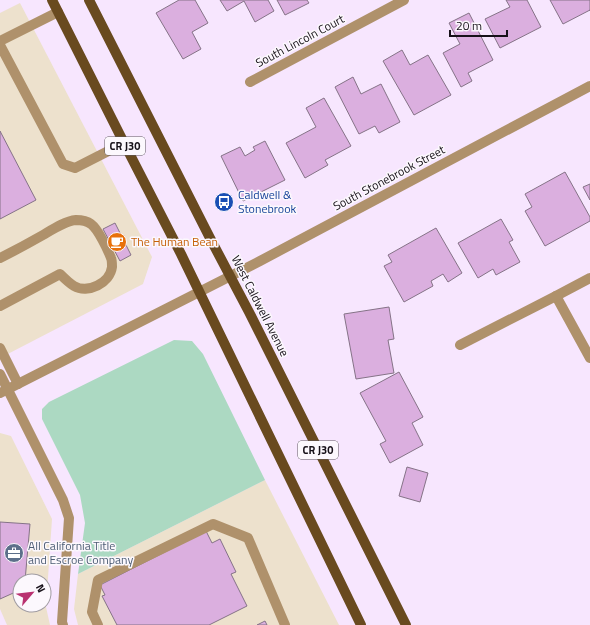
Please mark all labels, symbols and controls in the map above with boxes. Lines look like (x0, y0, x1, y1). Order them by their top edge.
street label: South Lincoln Court (252, 9, 348, 72)
scale bar (450, 12, 507, 38)
text: 20 m (456, 16, 482, 35)
road number: CR J30 (105, 137, 145, 155)
street label: South Stonebrook Street (329, 140, 449, 215)
place label: Caldwell & Stonebrook (238, 185, 296, 218)
bus stop icon: Caldwell & Stonebrook (213, 191, 235, 213)
cafe icon: The Human Bean (106, 231, 128, 253)
place label: The Human Bean (131, 232, 218, 251)
street label: West Caldwell Avenue (227, 252, 294, 360)
road number: CR J30 (298, 441, 338, 459)
place label: All California Title and Escroe Company (28, 536, 133, 569)
office icon: All California Title and Escroe Company (3, 542, 25, 564)
north arrow (12, 573, 52, 613)
text: N (32, 581, 50, 595)

